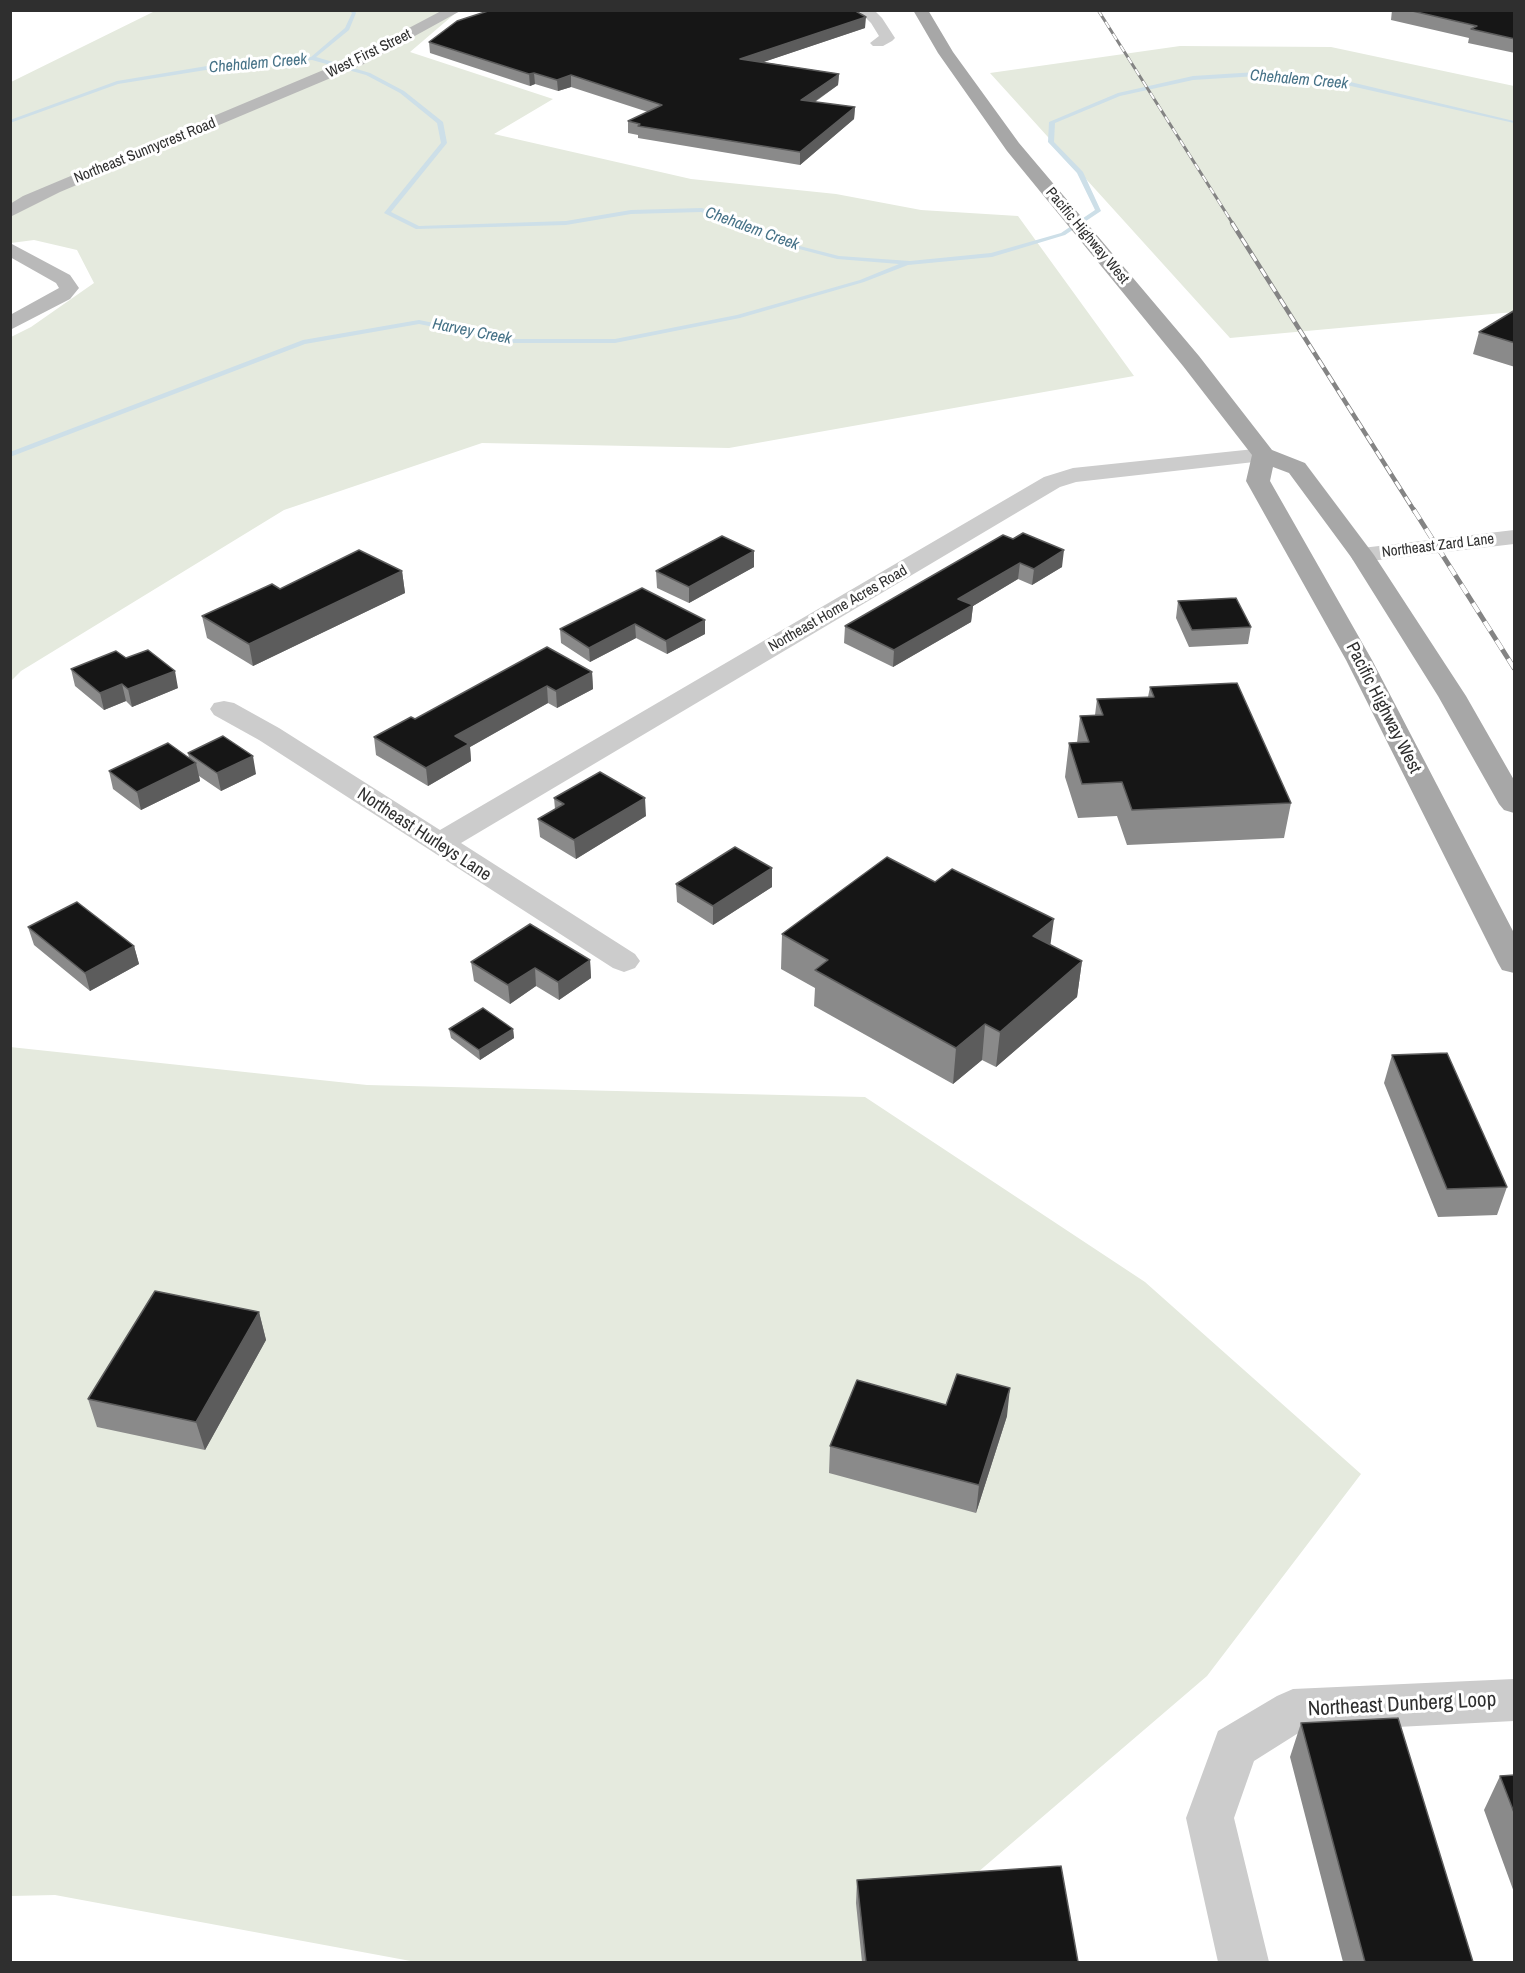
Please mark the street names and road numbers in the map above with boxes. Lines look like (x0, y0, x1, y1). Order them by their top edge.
street label: West First Street (324, 26, 414, 82)
street label: Northeast Sunnycrest Road (72, 114, 218, 188)
street label: Pacific Highway West (1042, 184, 1132, 288)
street label: Northeast Zard Lane (1381, 530, 1495, 562)
street label: Northeast Home Acres Road (765, 562, 911, 656)
street label: Pacific Highway West (1341, 639, 1425, 777)
street label: Northeast Hurleys Lane (353, 784, 495, 886)
street label: Northeast Dunberg Loop (1307, 1687, 1497, 1723)

